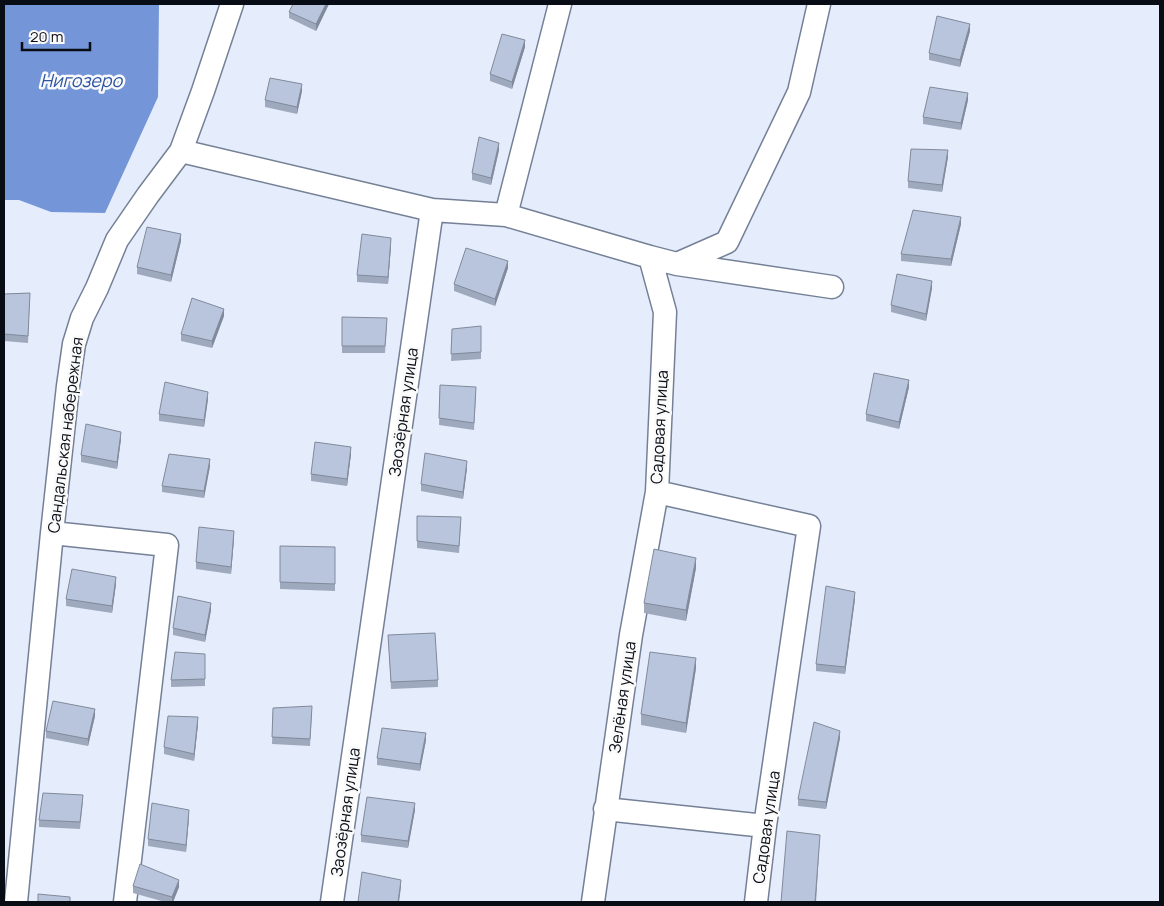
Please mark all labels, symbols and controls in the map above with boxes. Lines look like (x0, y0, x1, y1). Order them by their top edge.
scale bar (22, 20, 90, 52)
text: 20 m (30, 26, 63, 47)
water label: Нигозеро (40, 68, 123, 92)
street label: Сандальская набережная (42, 336, 88, 534)
street label: Заозёрная улица (383, 346, 423, 478)
street label: Садовая улица (645, 369, 673, 485)
street label: Зелёная улица (603, 639, 641, 755)
street label: Заозёрная улица (325, 746, 365, 878)
street label: Садовая улица (747, 769, 785, 885)

